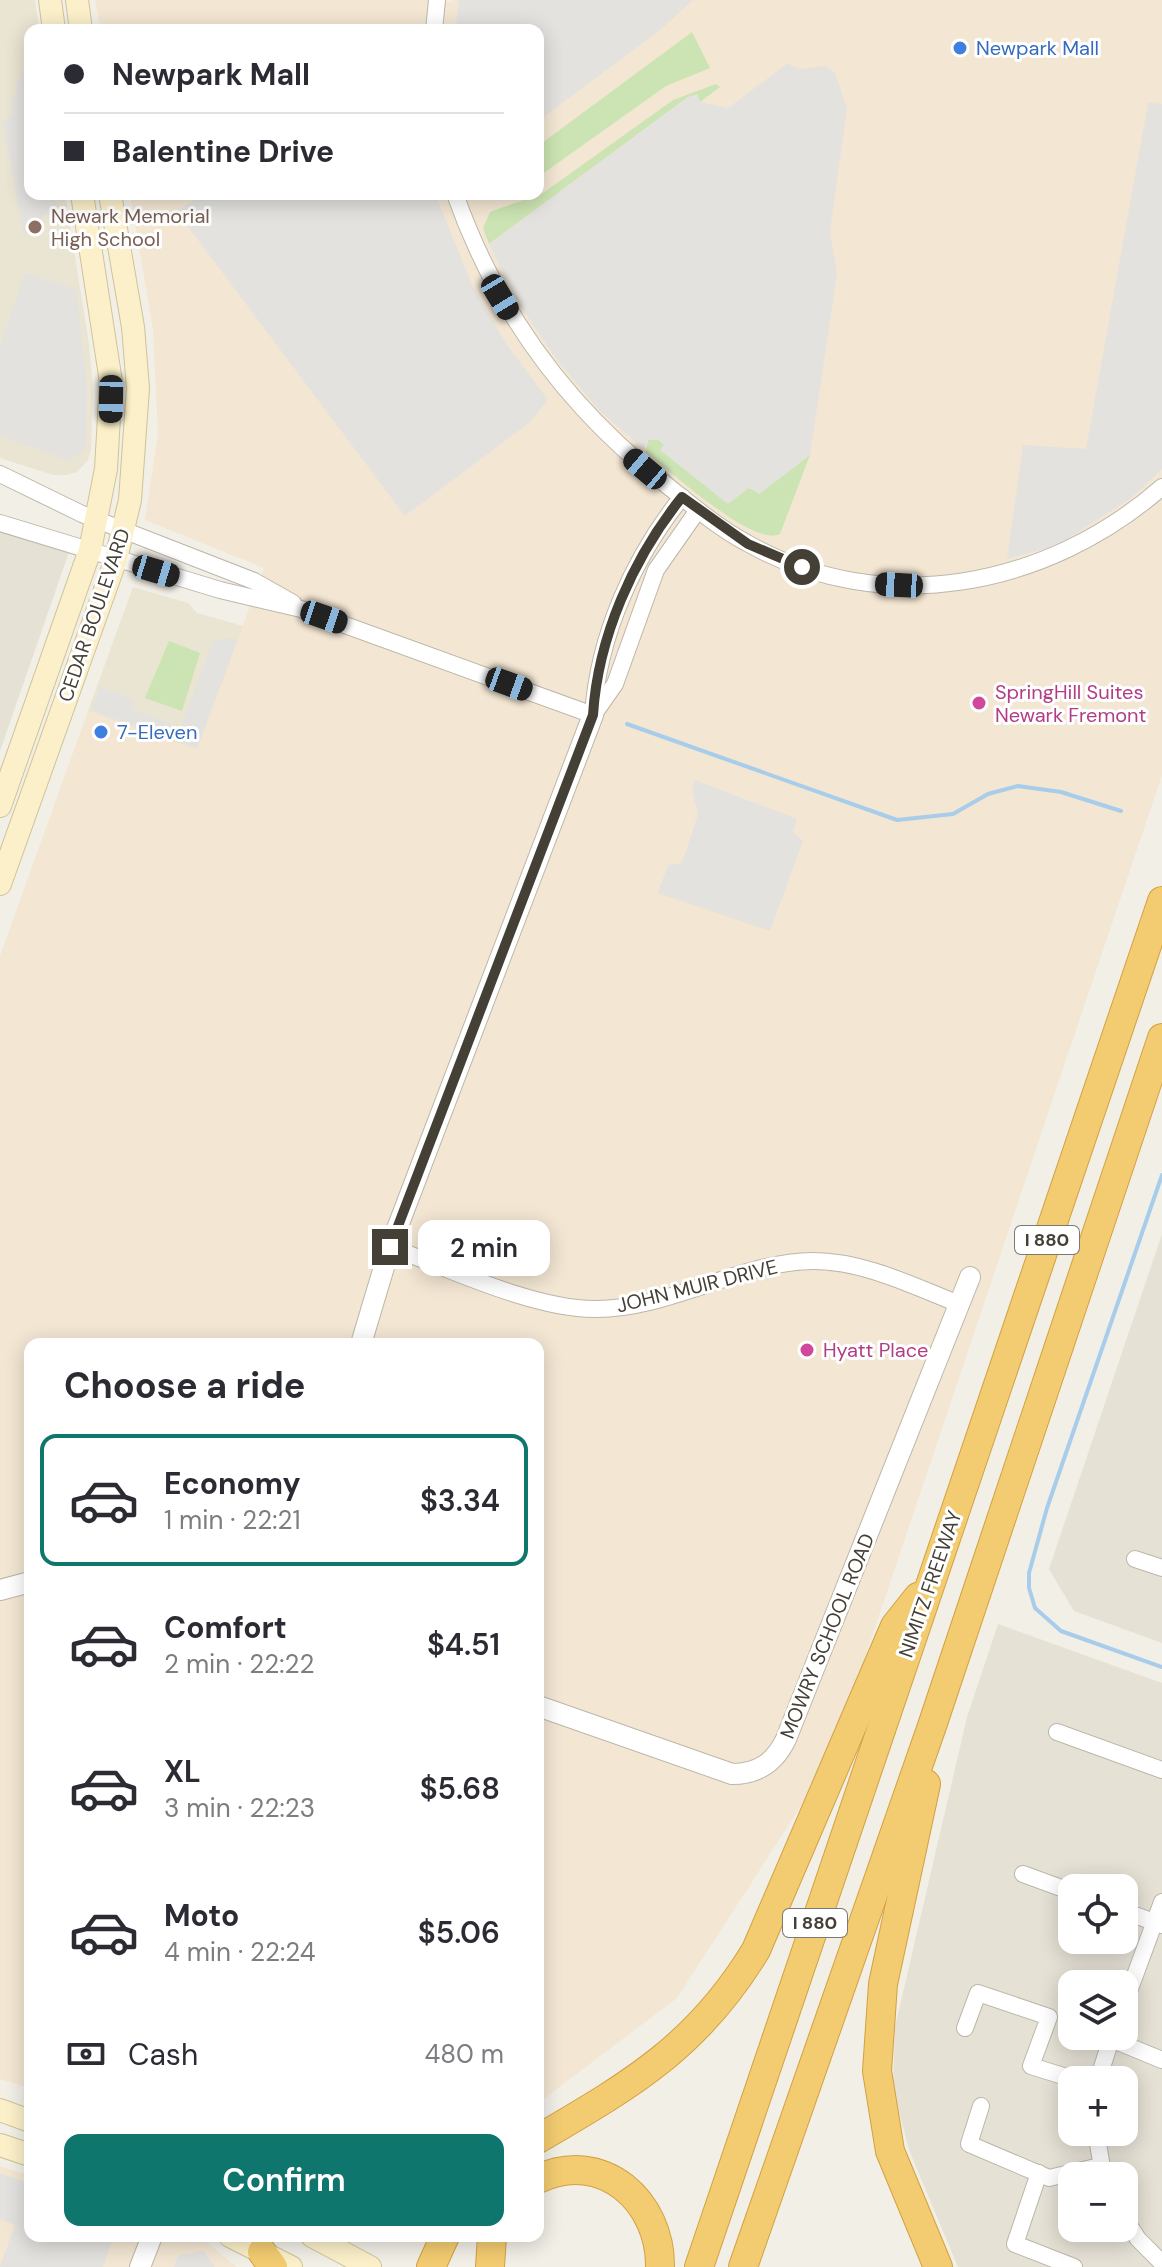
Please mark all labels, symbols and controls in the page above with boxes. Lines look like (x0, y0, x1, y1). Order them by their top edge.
place label: Newpark Mall (976, 35, 1099, 61)
marker: Newpark Mall (951, 39, 969, 57)
text: Newpark Mall (112, 55, 310, 94)
text: Balentine Drive (112, 132, 334, 171)
place label: Newark Memorial High School (51, 203, 210, 252)
marker: Newark Memorial High School (26, 218, 44, 236)
car (477, 270, 523, 324)
car (99, 375, 123, 423)
car (619, 444, 671, 494)
street label: CEDAR BOULEVARD (52, 525, 136, 705)
route start (784, 549, 820, 585)
car (130, 553, 182, 589)
car (874, 572, 924, 598)
car (297, 598, 351, 636)
car (482, 665, 536, 703)
place label: SpringHill Suites Newark Fremont (995, 679, 1147, 728)
marker: SpringHill Suites Newark Fremont (970, 694, 988, 712)
place label: 7-Eleven (117, 719, 197, 745)
marker: 7-Eleven (92, 723, 110, 741)
callout: 2 min (418, 1219, 550, 1275)
road number: I 880 (1015, 1226, 1079, 1254)
route end (372, 1229, 408, 1265)
text: 2 min (450, 1231, 518, 1265)
street label: JOHN MUIR DRIVE (614, 1253, 780, 1319)
place label: Hyatt Place (823, 1337, 928, 1363)
marker: Hyatt Place (798, 1341, 816, 1359)
text: Choose a ride (64, 1362, 305, 1409)
icon: car (68, 1464, 140, 1536)
text: Economy (164, 1464, 301, 1503)
text: $3.34 (420, 1481, 500, 1520)
text: 1 min · 22:21 (164, 1503, 301, 1537)
street label: NIMITZ FREEWAY (893, 1507, 967, 1661)
street label: MOWRY SCHOOL ROAD (774, 1530, 880, 1742)
icon: car (68, 1608, 140, 1680)
text: Comfort (164, 1608, 287, 1647)
text: $4.51 (427, 1625, 500, 1664)
text: 2 min · 22:22 (164, 1647, 314, 1681)
icon: car (68, 1752, 140, 1824)
text: XL (164, 1752, 201, 1791)
text: $5.68 (420, 1769, 500, 1808)
text: 3 min · 22:23 (164, 1791, 315, 1825)
map controls (1058, 1874, 1138, 2242)
button: locate (1058, 1874, 1138, 1954)
icon: car (68, 1896, 140, 1968)
text: Moto (164, 1896, 239, 1935)
road number: I 880 (783, 1909, 847, 1937)
text: $5.06 (418, 1913, 500, 1952)
text: 4 min · 22:24 (164, 1935, 316, 1969)
button: layers (1058, 1970, 1138, 2050)
icon: cash (64, 2032, 108, 2076)
text: Cash (128, 2035, 198, 2074)
text: 480 m (425, 2037, 504, 2071)
button: + (1058, 2066, 1138, 2146)
button: Confirm (64, 2134, 504, 2226)
button: − (1058, 2162, 1138, 2242)

